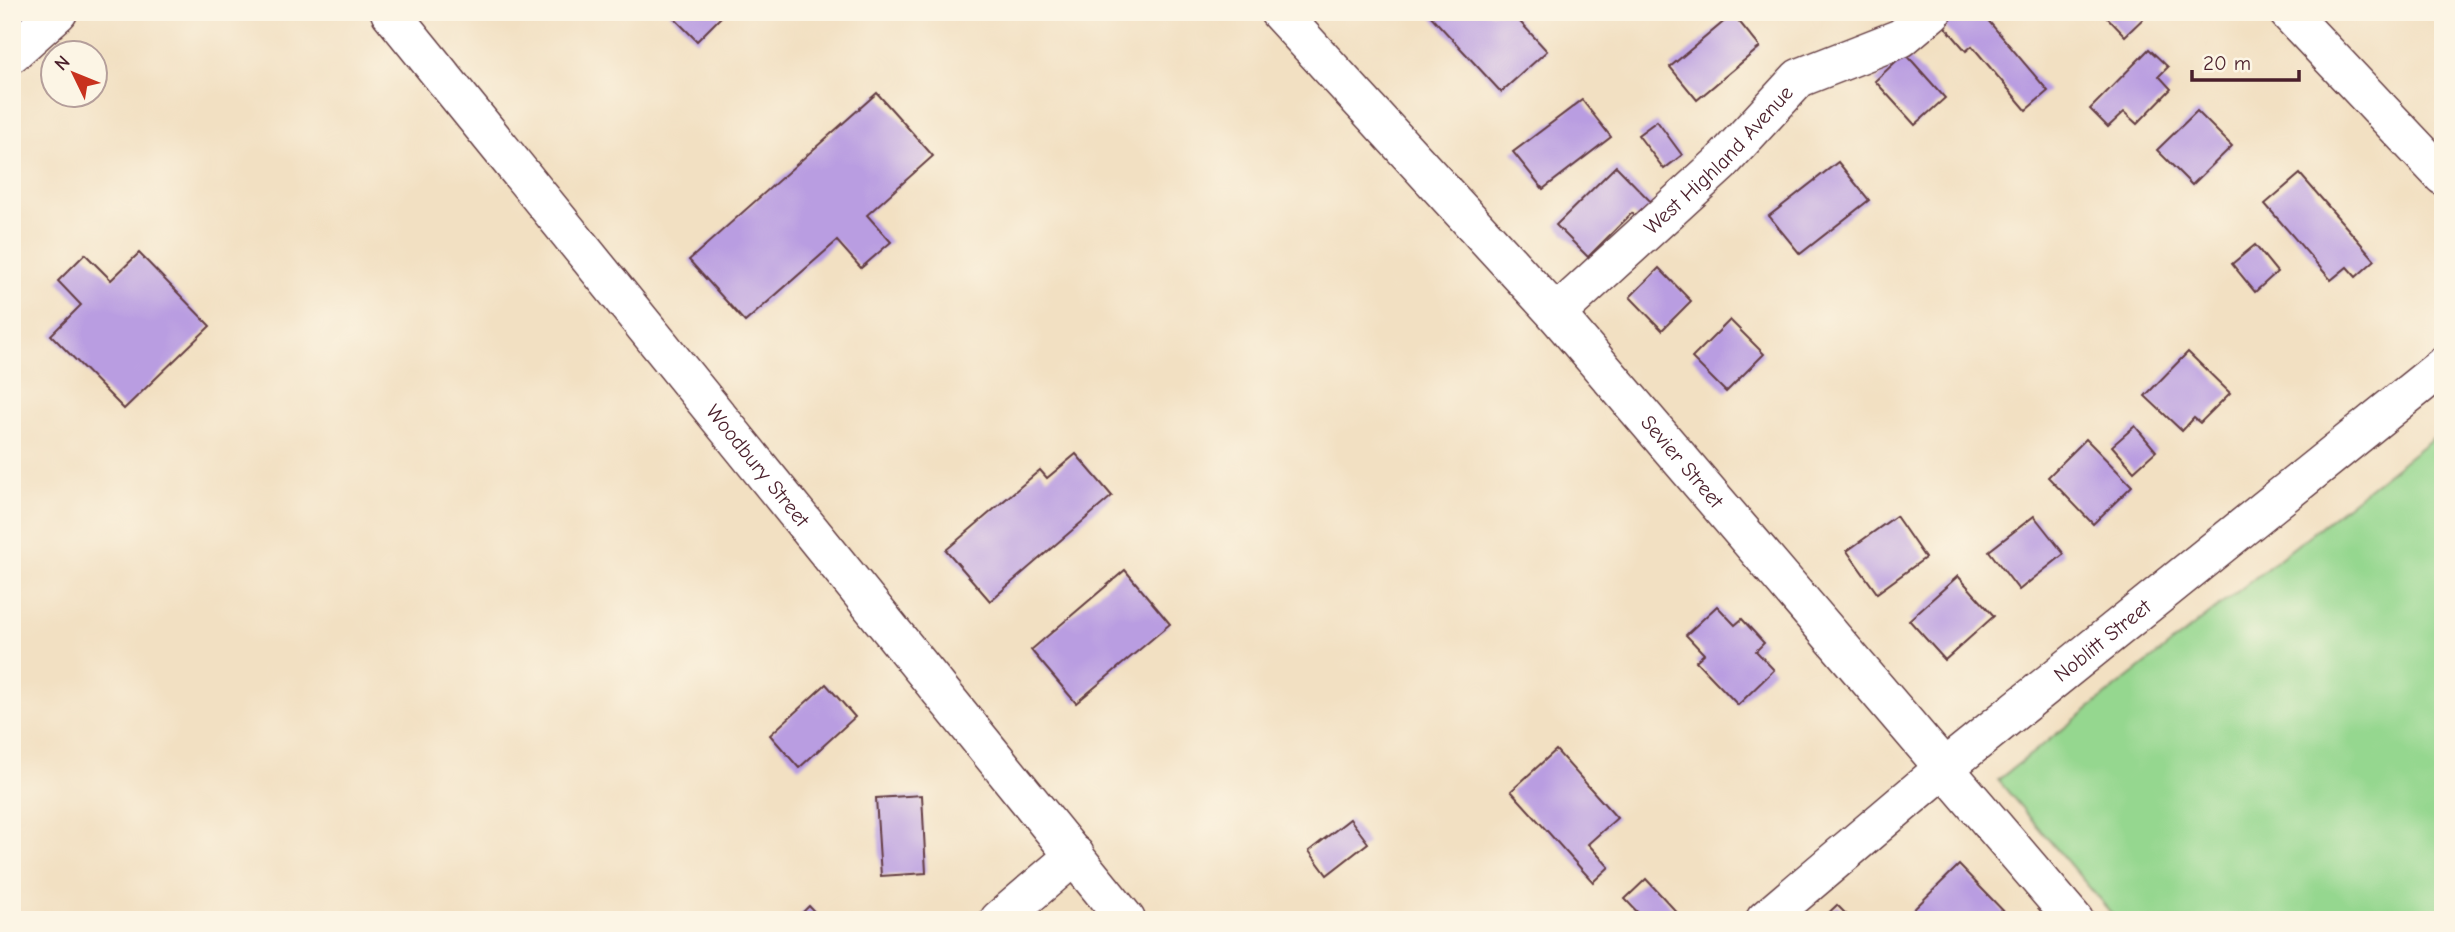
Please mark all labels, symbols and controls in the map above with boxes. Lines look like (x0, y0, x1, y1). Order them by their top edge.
north arrow (38, 38, 108, 108)
scale bar (2192, 38, 2299, 82)
text: N (50, 51, 75, 75)
text: 20 m (2203, 51, 2251, 75)
street label: West Highland Avenue (1639, 81, 1798, 239)
street label: Woodbury Street (701, 400, 815, 532)
street label: Sevier Street (1636, 410, 1729, 514)
street label: Noblitt Street (2049, 594, 2156, 687)

